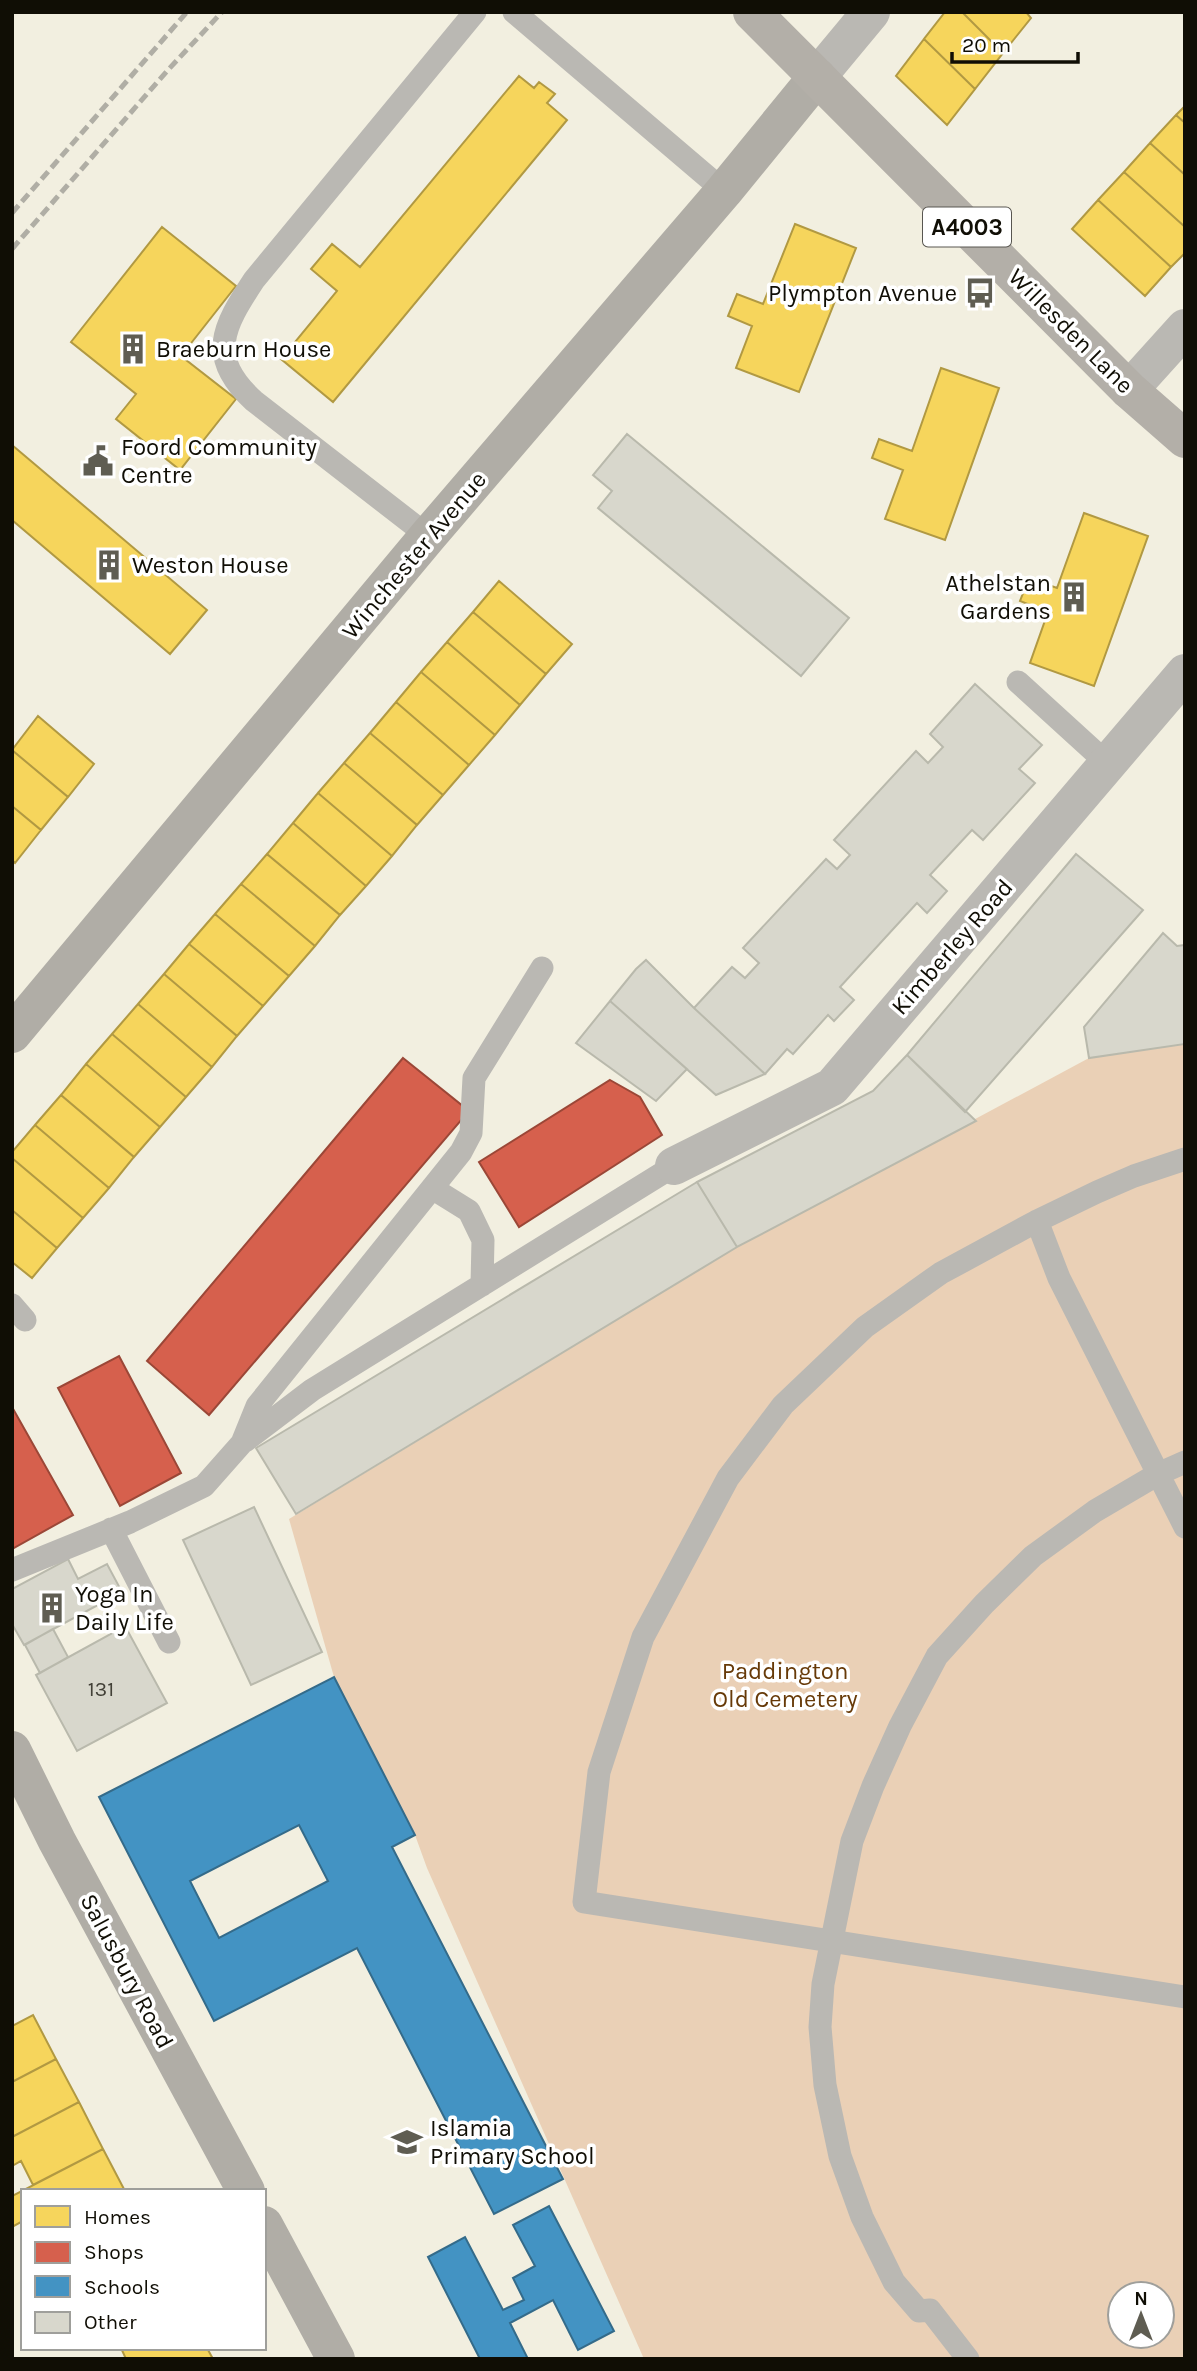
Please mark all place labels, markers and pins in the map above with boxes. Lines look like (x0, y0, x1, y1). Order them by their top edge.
bus stop icon: Plympton Avenue (963, 276, 997, 310)
place label: Plympton Avenue (768, 279, 957, 307)
building icon: Braeburn House (116, 332, 150, 366)
place label: Braeburn House (156, 335, 331, 363)
place label: Foord Community Centre (121, 433, 317, 489)
public building icon: Foord Community Centre (81, 444, 115, 478)
building icon: Weston House (92, 548, 126, 582)
place label: Weston House (132, 551, 289, 579)
place label: Athelstan Gardens (945, 569, 1051, 625)
building icon: Athelstan Gardens (1057, 580, 1091, 614)
place label: Yoga In Daily Life (75, 1580, 174, 1636)
building icon: Yoga In Daily Life (35, 1591, 69, 1625)
place label: Islamia Primary School (430, 2114, 595, 2170)
school or university icon: Islamia Primary School (390, 2125, 424, 2159)

